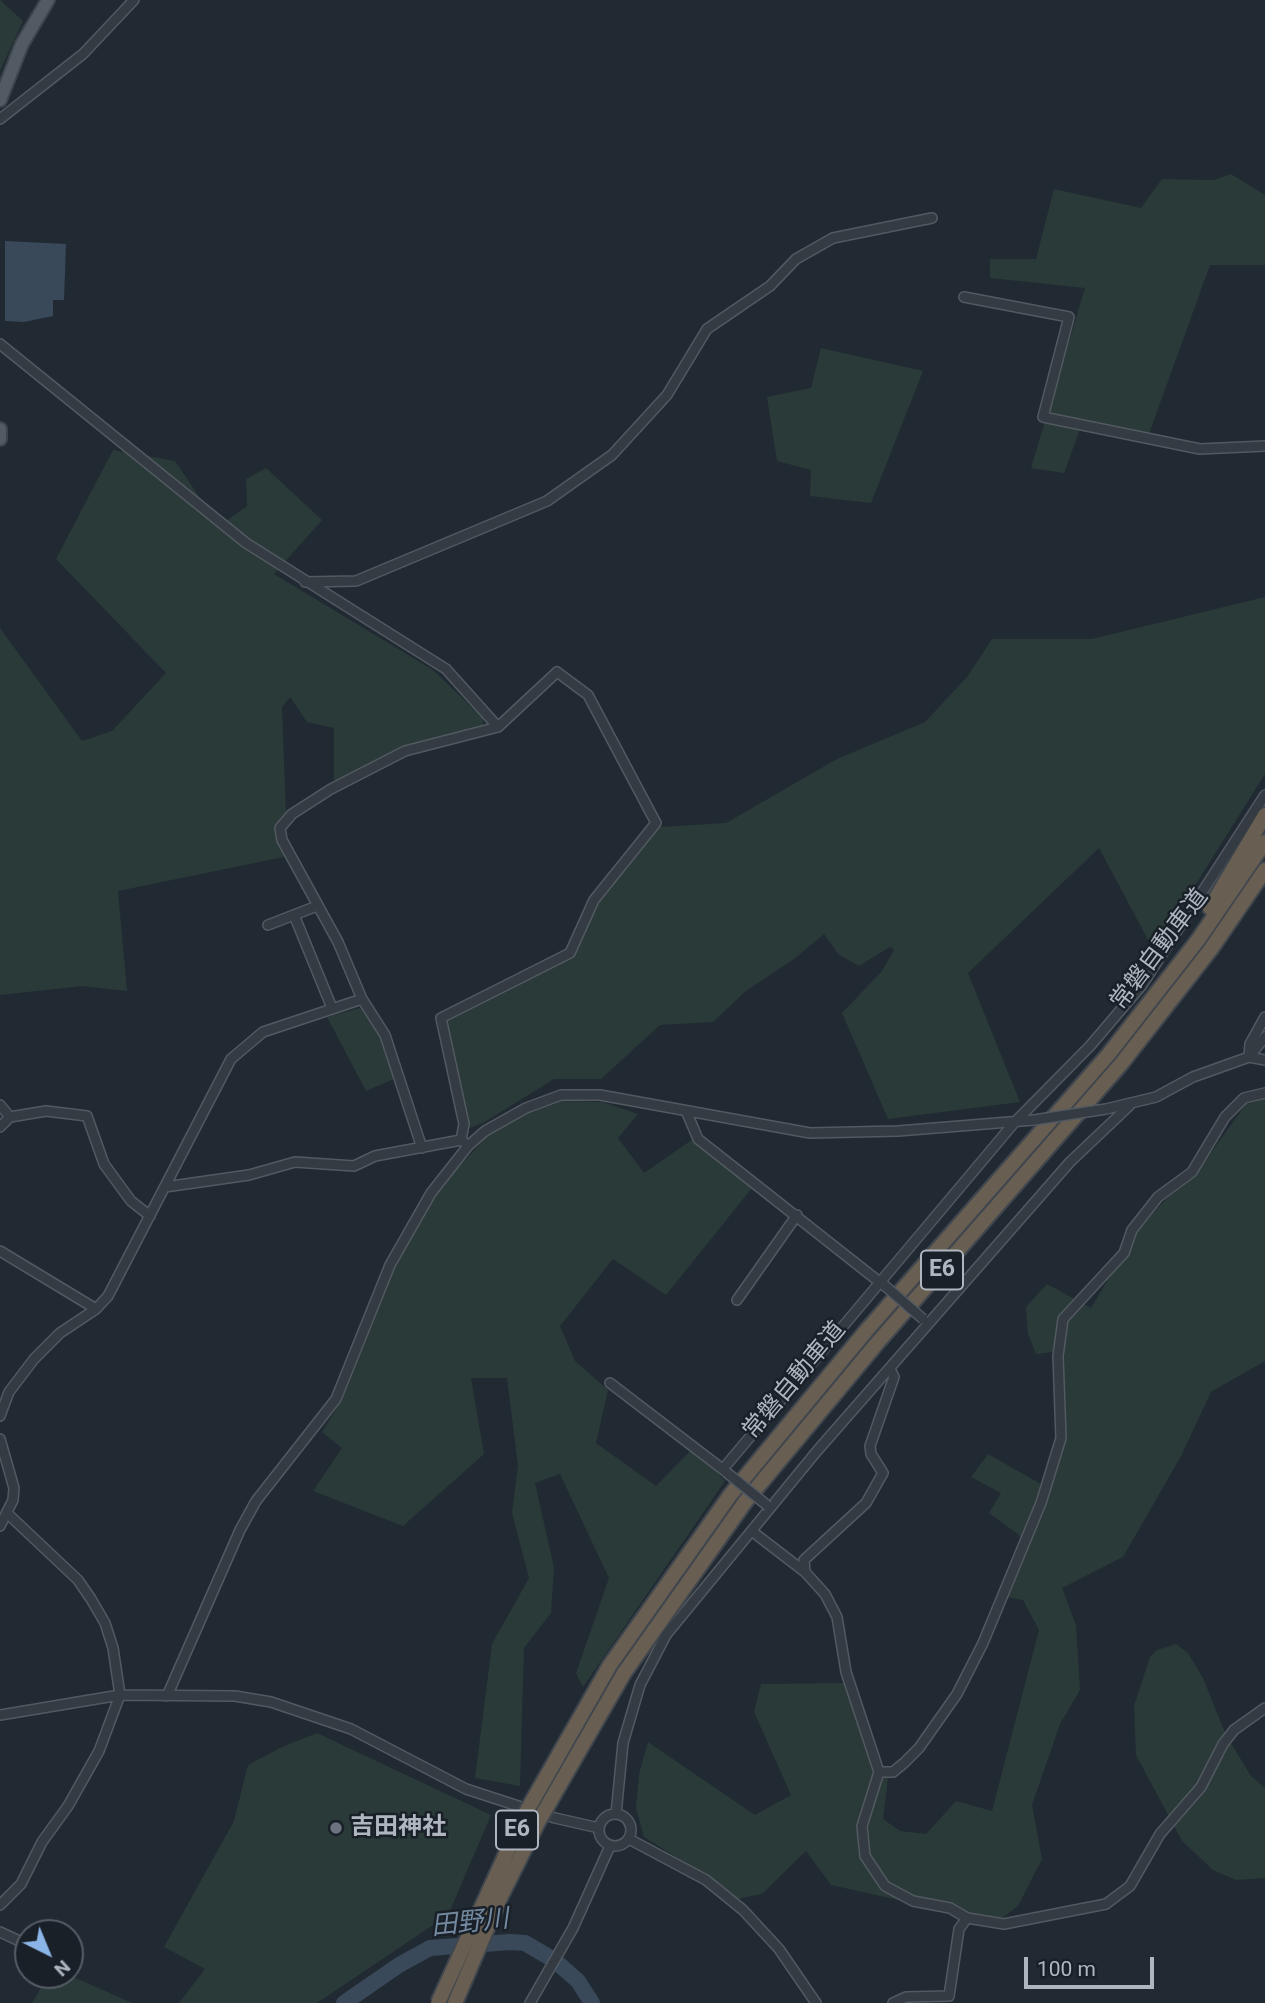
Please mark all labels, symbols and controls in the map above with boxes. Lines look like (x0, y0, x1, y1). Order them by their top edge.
street label: 常磐自動車道 (1105, 884, 1215, 1016)
road number: E6 (921, 1250, 963, 1289)
street label: 常磐自動車道 (738, 1317, 852, 1445)
road number: E6 (496, 1811, 538, 1850)
place label: 吉田神社 (350, 1814, 446, 1842)
marker: 吉田神社 (328, 1820, 344, 1836)
water label: 田野川 (430, 1904, 510, 1944)
north arrow (14, 1919, 84, 1989)
scale bar (1027, 1944, 1156, 1988)
text: N (50, 1955, 75, 1981)
text: 100 m (1037, 1957, 1096, 1981)

